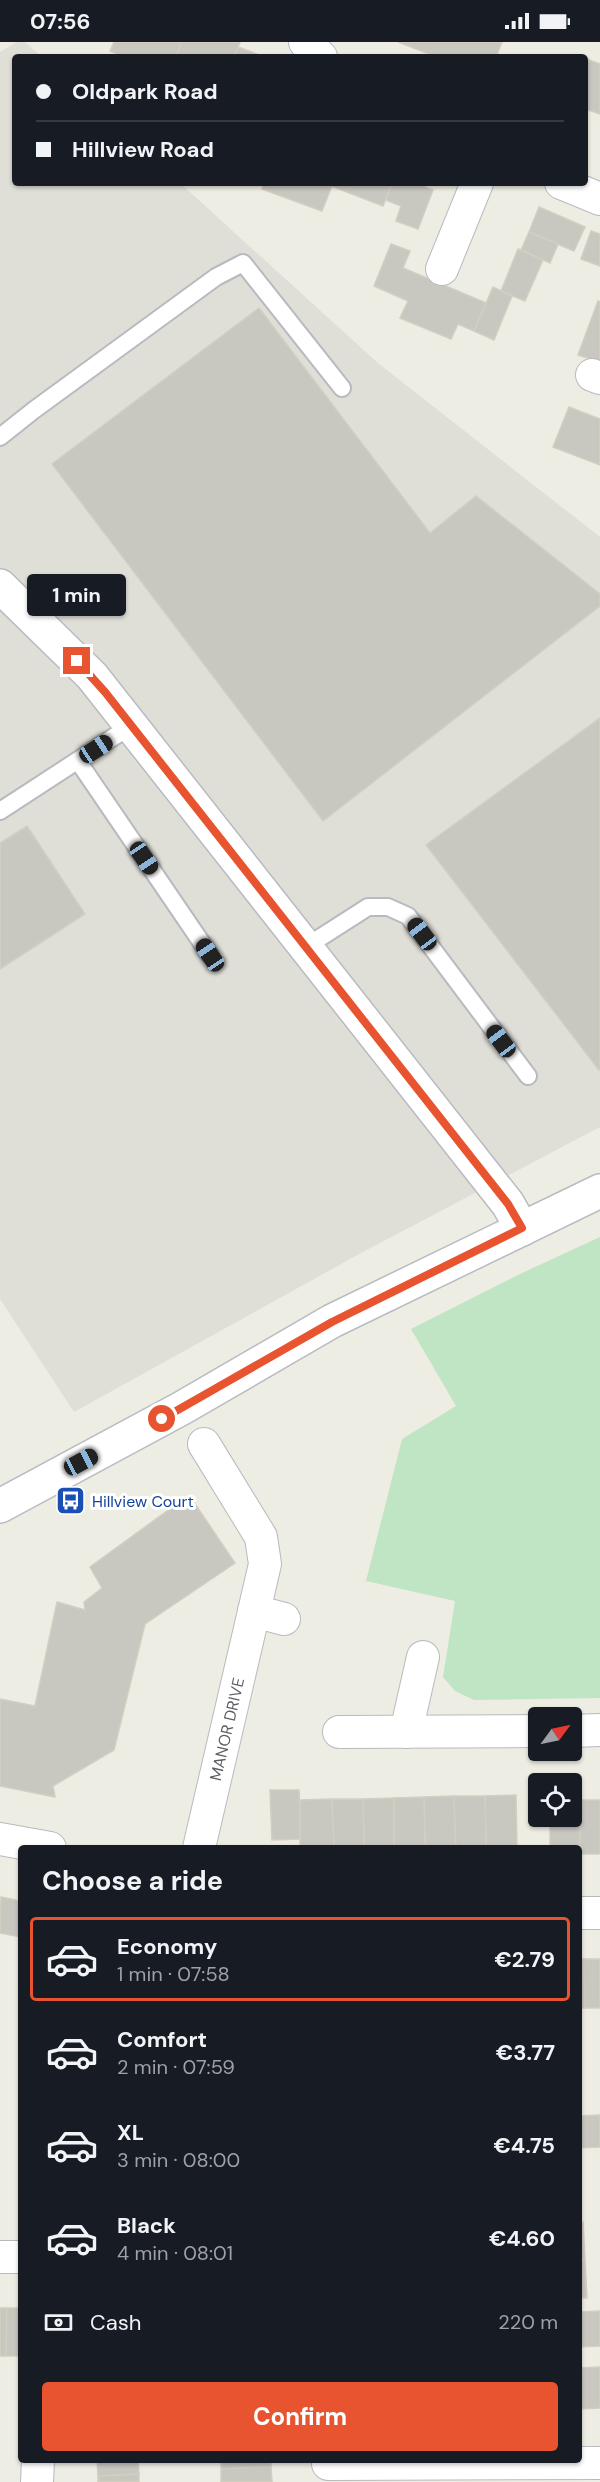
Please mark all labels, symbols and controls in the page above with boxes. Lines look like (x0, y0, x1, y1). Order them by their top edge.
text: 07:56 (30, 7, 90, 36)
text: Oldpark Road (72, 77, 218, 106)
text: Hillview Road (72, 135, 214, 164)
callout: 1 min (28, 574, 127, 616)
text: 1 min (52, 582, 101, 608)
route end (63, 647, 90, 674)
car (76, 732, 116, 766)
car (126, 838, 162, 878)
car (404, 914, 440, 954)
car (192, 935, 228, 975)
car (483, 1021, 519, 1061)
route start (148, 1405, 175, 1432)
car (61, 1446, 101, 1478)
bus stop icon: Hillview Court (55, 1485, 87, 1517)
place label: Hillview Court (92, 1491, 194, 1512)
street label: MANOR DRIVE (204, 1675, 249, 1783)
north arrow (528, 1707, 582, 1761)
map controls (528, 1707, 582, 1827)
button: locate (528, 1773, 582, 1827)
text: Choose a ride (42, 1863, 223, 1898)
icon: car (45, 1932, 99, 1986)
text: Economy (117, 1932, 217, 1961)
text: €2.79 (494, 1945, 555, 1974)
text: 1 min · 07:58 (117, 1961, 230, 1987)
icon: car (45, 2025, 99, 2079)
text: Comfort (117, 2025, 207, 2054)
text: €3.77 (496, 2038, 555, 2067)
text: 2 min · 07:59 (117, 2054, 235, 2080)
icon: car (45, 2118, 99, 2172)
text: XL (117, 2118, 144, 2147)
text: €4.75 (493, 2131, 555, 2160)
text: 3 min · 08:00 (117, 2147, 240, 2173)
icon: car (45, 2211, 99, 2265)
text: Black (117, 2211, 176, 2240)
text: €4.60 (489, 2224, 555, 2253)
text: 4 min · 08:01 (117, 2240, 233, 2266)
icon: cash (42, 2306, 75, 2339)
text: Cash (90, 2308, 141, 2337)
text: 220 m (498, 2309, 558, 2335)
button: Confirm (42, 2382, 558, 2451)

